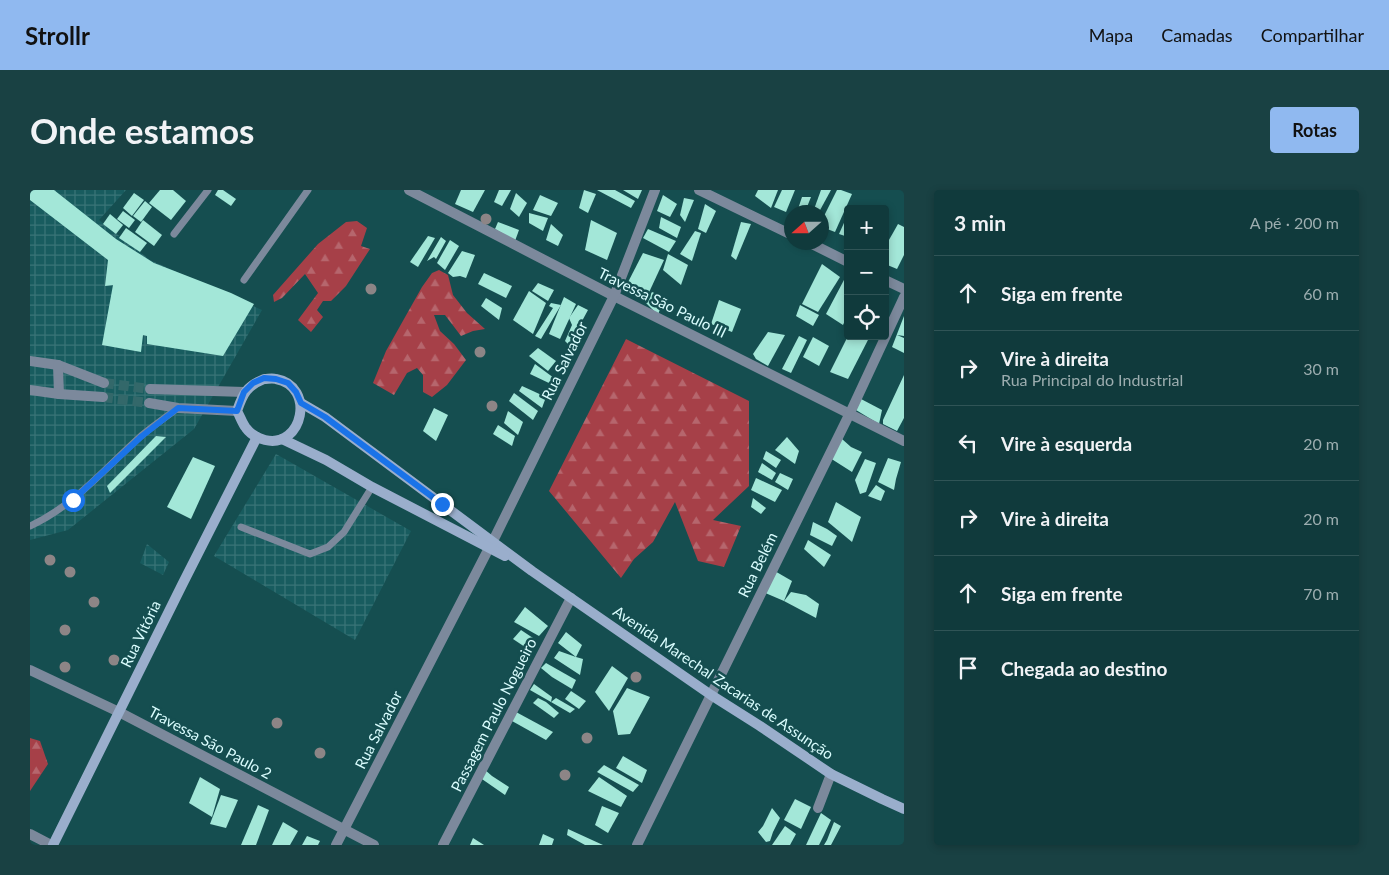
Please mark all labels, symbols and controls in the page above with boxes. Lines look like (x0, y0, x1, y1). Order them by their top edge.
text: Strollr (25, 21, 90, 50)
text: Mapa (1089, 24, 1133, 46)
text: Camadas (1161, 24, 1233, 46)
text: Compartilhar (1261, 24, 1364, 46)
button: Rotas (1270, 107, 1359, 153)
text: Onde estamos (30, 109, 254, 151)
north arrow (784, 205, 829, 250)
map controls (844, 205, 889, 340)
button: + (844, 205, 889, 250)
text: 3 min (954, 210, 1006, 235)
text: A pé · 200 m (1250, 213, 1339, 232)
button: − (844, 250, 889, 295)
street label: Travessa São Paulo III (595, 263, 730, 341)
icon: ahead (954, 279, 982, 307)
text: Siga em frente (1001, 282, 1123, 305)
text: 60 m (1303, 284, 1339, 303)
button: locate (844, 295, 889, 340)
street label: Rua Salvador (537, 318, 591, 403)
text: Vire à direita (1001, 347, 1109, 370)
icon: right (954, 354, 982, 382)
text: 30 m (1303, 359, 1339, 378)
text: Rua Principal do Industrial (1001, 370, 1183, 389)
icon: left (954, 429, 982, 457)
text: Vire à esquerda (1001, 432, 1132, 455)
text: 20 m (1303, 434, 1339, 453)
route start (62, 489, 85, 512)
route end (431, 493, 454, 516)
icon: right (954, 504, 982, 532)
text: Vire à direita (1001, 507, 1109, 530)
text: 20 m (1303, 509, 1339, 528)
street label: Rua Belém (734, 529, 781, 600)
icon: ahead (954, 579, 982, 607)
text: Siga em frente (1001, 582, 1123, 605)
text: 70 m (1303, 584, 1339, 603)
street label: Rua Vitória (116, 597, 164, 670)
street label: Avenida Marechal Zacarias de Assunção (610, 601, 837, 763)
street label: Passagem Paulo Nogueiro (447, 635, 540, 794)
icon: arrive (954, 654, 982, 682)
text: Chegada ao destino (1001, 657, 1167, 680)
street label: Rua Salvador (351, 687, 406, 772)
street label: Travessa São Paulo 2 (146, 702, 275, 782)

